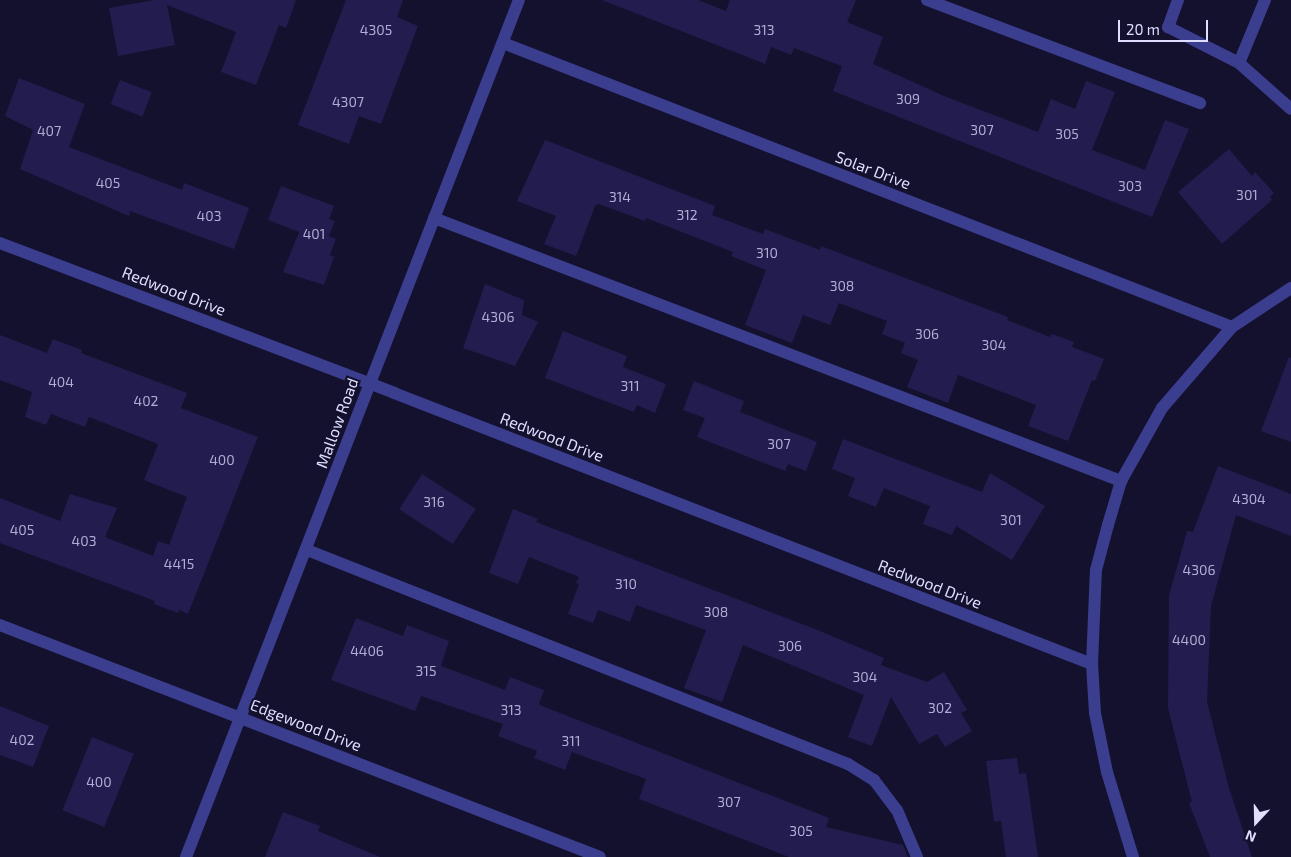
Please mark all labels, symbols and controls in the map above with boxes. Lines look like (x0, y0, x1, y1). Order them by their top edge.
scale bar (1121, 10, 1211, 42)
text: 20 m (1126, 20, 1160, 38)
house number: 4305 (360, 22, 392, 38)
house number: 313 (753, 22, 775, 38)
house number: 309 (896, 91, 920, 107)
house number: 4307 (332, 94, 364, 110)
house number: 307 (970, 122, 994, 138)
house number: 407 (37, 123, 61, 139)
house number: 305 (1055, 126, 1079, 142)
street label: Solar Drive (832, 147, 914, 193)
house number: 405 (96, 175, 120, 191)
house number: 303 (1118, 178, 1142, 194)
house number: 301 (1236, 187, 1258, 203)
house number: 314 (609, 189, 631, 205)
house number: 312 (676, 207, 698, 223)
house number: 403 (197, 208, 221, 224)
house number: 401 (303, 226, 325, 242)
house number: 310 (756, 245, 778, 261)
street label: Redwood Drive (119, 262, 229, 320)
house number: 308 (830, 278, 854, 294)
house number: 4306 (482, 309, 514, 325)
house number: 306 (915, 326, 939, 342)
house number: 304 (982, 337, 1006, 353)
house number: 404 (48, 374, 74, 390)
street label: Mallow Road (312, 375, 362, 471)
house number: 311 (621, 378, 639, 394)
house number: 402 (134, 393, 158, 409)
street label: Redwood Drive (497, 408, 607, 466)
house number: 307 (767, 436, 791, 452)
house number: 400 (209, 452, 235, 468)
house number: 4304 (1232, 491, 1266, 507)
house number: 316 (423, 494, 445, 510)
house number: 301 (1000, 512, 1022, 528)
house number: 405 (10, 522, 34, 538)
house number: 403 (72, 533, 96, 549)
street label: Redwood Drive (875, 555, 985, 613)
house number: 4415 (164, 556, 194, 572)
house number: 4306 (1183, 562, 1215, 578)
house number: 310 (615, 576, 637, 592)
house number: 308 (704, 604, 728, 620)
house number: 4400 (1172, 632, 1206, 648)
house number: 306 (778, 638, 802, 654)
house number: 4406 (350, 643, 384, 659)
house number: 315 (416, 663, 436, 679)
house number: 304 (853, 669, 877, 685)
street label: Edgewood Drive (248, 695, 364, 755)
house number: 302 (928, 700, 952, 716)
house number: 313 (500, 702, 522, 718)
house number: 402 (10, 732, 34, 748)
house number: 311 (562, 733, 580, 749)
house number: 400 (86, 774, 112, 790)
house number: 307 (717, 794, 741, 810)
north arrow (1231, 797, 1281, 847)
house number: 305 (789, 823, 813, 839)
text: N (1243, 827, 1258, 846)

